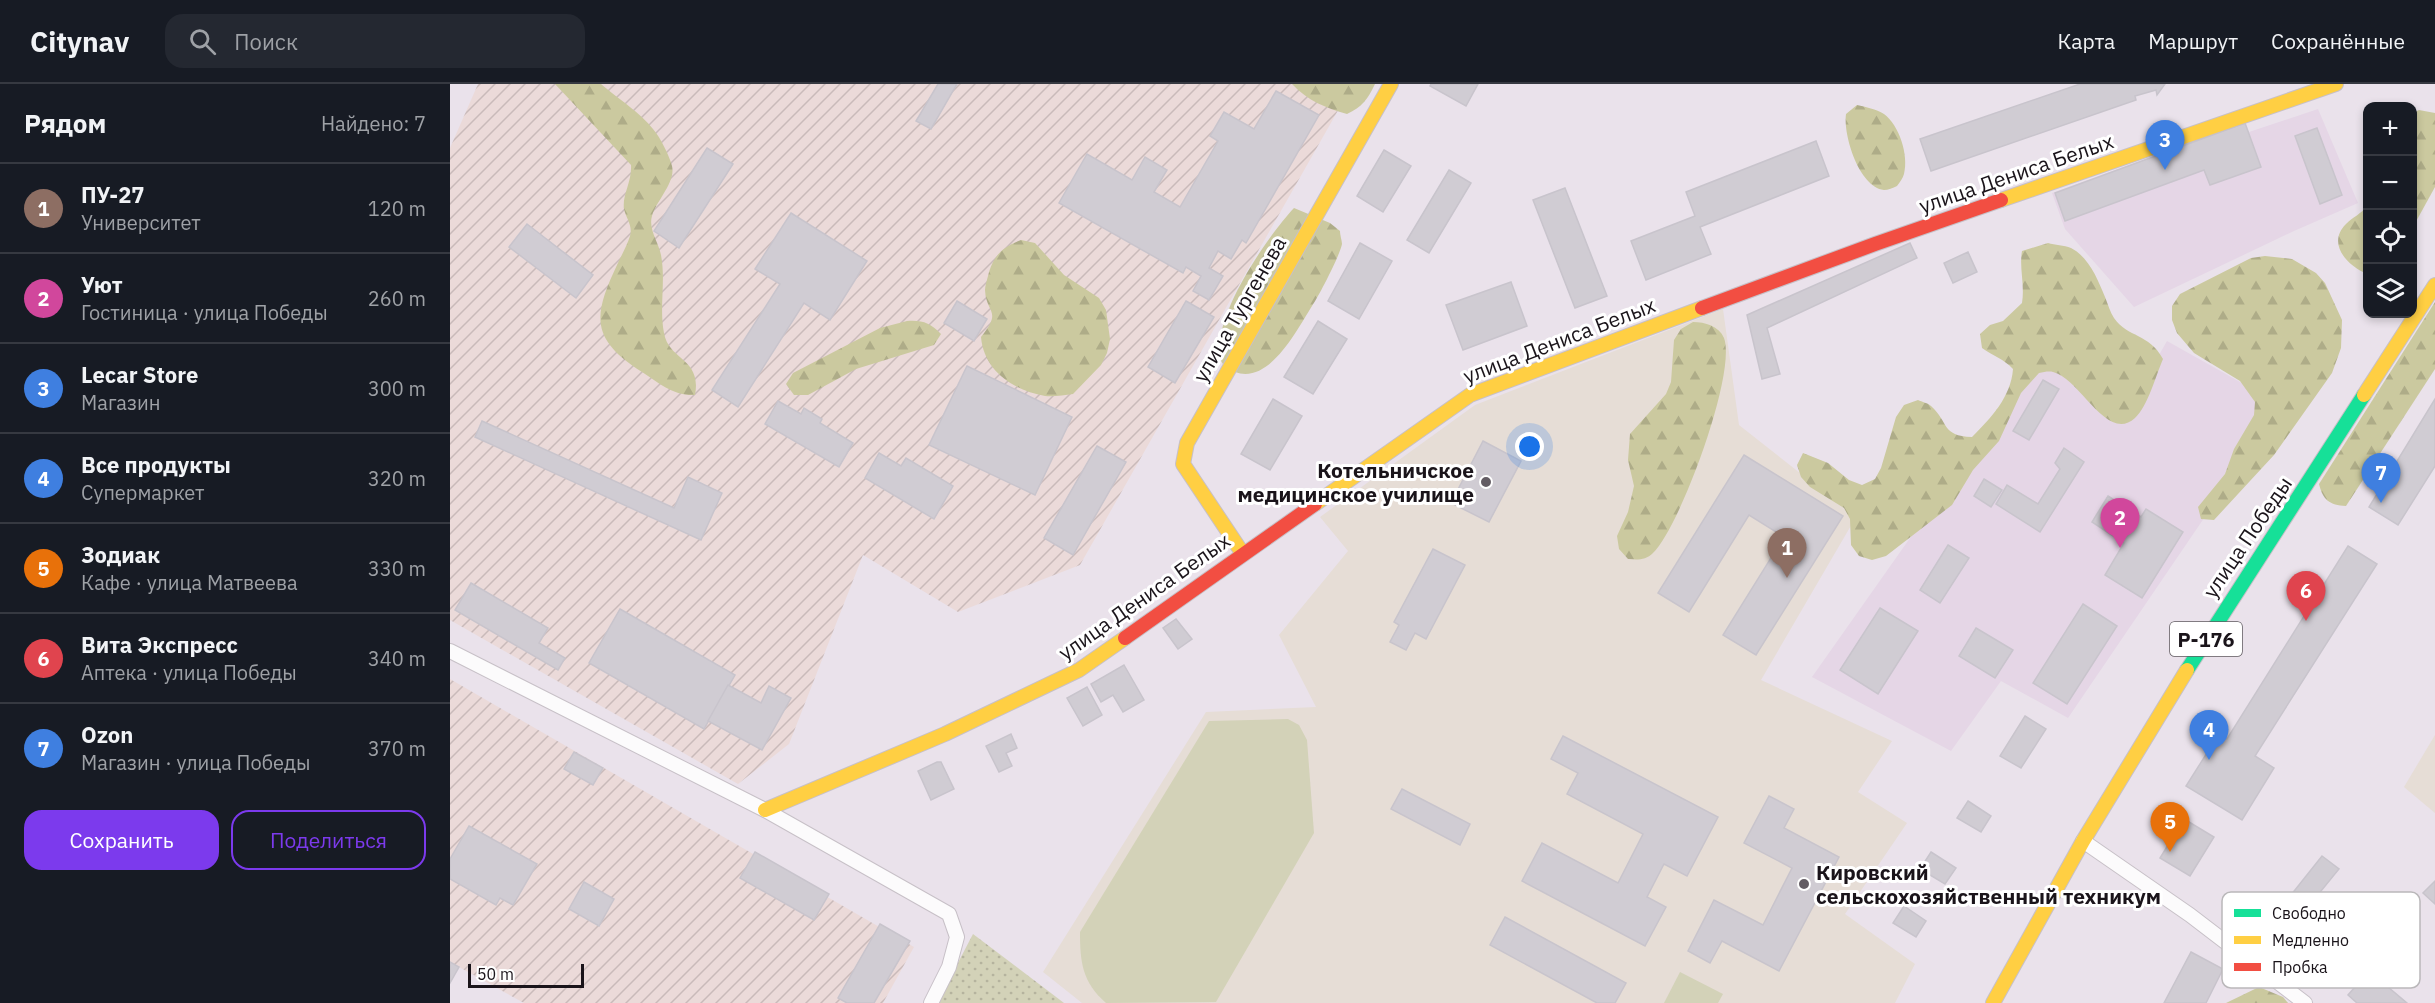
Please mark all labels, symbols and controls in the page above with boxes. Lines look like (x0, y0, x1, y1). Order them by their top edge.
search box (165, 14, 585, 68)
text: Citynav (30, 23, 129, 60)
icon: search (186, 25, 219, 58)
text: Поиск (234, 27, 298, 56)
text: Карта (2057, 27, 2115, 55)
text: Маршрут (2148, 27, 2238, 55)
text: Сохранённые (2271, 27, 2405, 55)
map controls (2363, 102, 2417, 318)
button: + (2363, 102, 2417, 156)
text: Рядом (24, 106, 106, 140)
text: Найдено: 7 (321, 110, 426, 137)
pin: 3 (2146, 120, 2184, 170)
street label: улица Дениса Белых (1915, 126, 2117, 219)
button: − (2363, 156, 2417, 210)
text: ПУ-27 (81, 180, 145, 209)
text: 1 (38, 195, 50, 222)
text: 120 m (368, 195, 426, 222)
text: Университет (81, 209, 201, 236)
button: locate (2363, 210, 2417, 264)
street label: улица Тургенева (1186, 231, 1292, 387)
button: layers (2363, 264, 2417, 318)
text: Уют (81, 270, 122, 299)
text: 2 (38, 285, 50, 312)
text: 260 m (368, 285, 426, 312)
street label: улица Дениса Белых (1459, 290, 1659, 390)
text: Гостиница · улица Победы (81, 299, 328, 326)
text: Lecar Store (81, 360, 198, 389)
text: 3 (38, 375, 50, 402)
text: 300 m (368, 375, 426, 402)
text: Магазин (81, 389, 161, 416)
your location (1515, 432, 1544, 461)
text: Все продукты (81, 450, 231, 479)
pin: 7 (2362, 454, 2400, 503)
place label: Котельничское медицинское училище (1238, 456, 1474, 508)
text: 4 (38, 465, 50, 492)
text: 320 m (368, 465, 426, 492)
street label: улица Победы (2196, 471, 2298, 603)
marker: Котельничское медицинское училище (1479, 475, 1493, 489)
text: Супермаркет (81, 479, 204, 506)
pin: 2 (2100, 498, 2140, 548)
street label: улица Дениса Белых (1052, 526, 1236, 666)
pin: 1 (1768, 528, 1806, 578)
text: Зодиак (81, 540, 160, 569)
text: 5 (38, 555, 50, 582)
text: 330 m (368, 555, 426, 582)
text: Кафе · улица Матвеева (81, 569, 298, 596)
pin: 6 (2286, 572, 2326, 621)
road number: Р-176 (2170, 622, 2242, 656)
text: Вита Экспресс (81, 630, 238, 659)
text: 6 (38, 645, 50, 672)
text: 340 m (368, 645, 426, 672)
text: Аптека · улица Победы (81, 659, 297, 686)
pin: 4 (2190, 710, 2228, 760)
text: Ozon (81, 720, 133, 749)
text: 7 (38, 735, 50, 762)
text: 370 m (368, 735, 426, 762)
text: Магазин · улица Победы (81, 749, 310, 776)
pin: 5 (2150, 802, 2190, 852)
button: Сохранить (24, 810, 219, 870)
button: Поделиться (231, 810, 426, 870)
place label: Кировский сельскохозяйственный техникум (1816, 858, 2161, 910)
marker: Кировский сельскохозяйственный техникум (1797, 877, 1811, 891)
legend (2222, 892, 2420, 988)
text: Свободно (2272, 903, 2346, 923)
text: Медленно (2272, 930, 2349, 950)
text: Пробка (2272, 957, 2328, 977)
scale bar (468, 961, 584, 988)
text: 50 m (477, 964, 514, 984)

